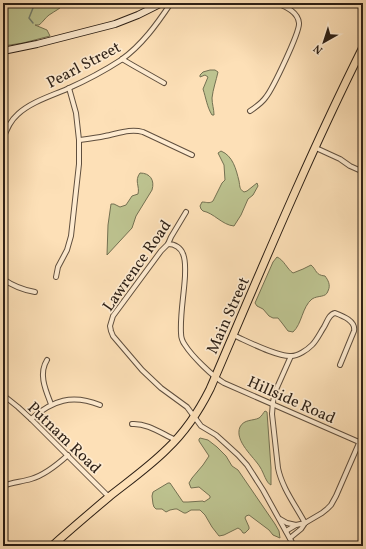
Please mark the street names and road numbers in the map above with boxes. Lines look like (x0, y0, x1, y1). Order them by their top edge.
street label: Pearl Street (43, 37, 125, 95)
street label: Lawrence Road (98, 216, 177, 316)
street label: Main Street (202, 273, 256, 358)
street label: Hillside Road (244, 372, 339, 430)
street label: Putnam Road (22, 398, 105, 479)

